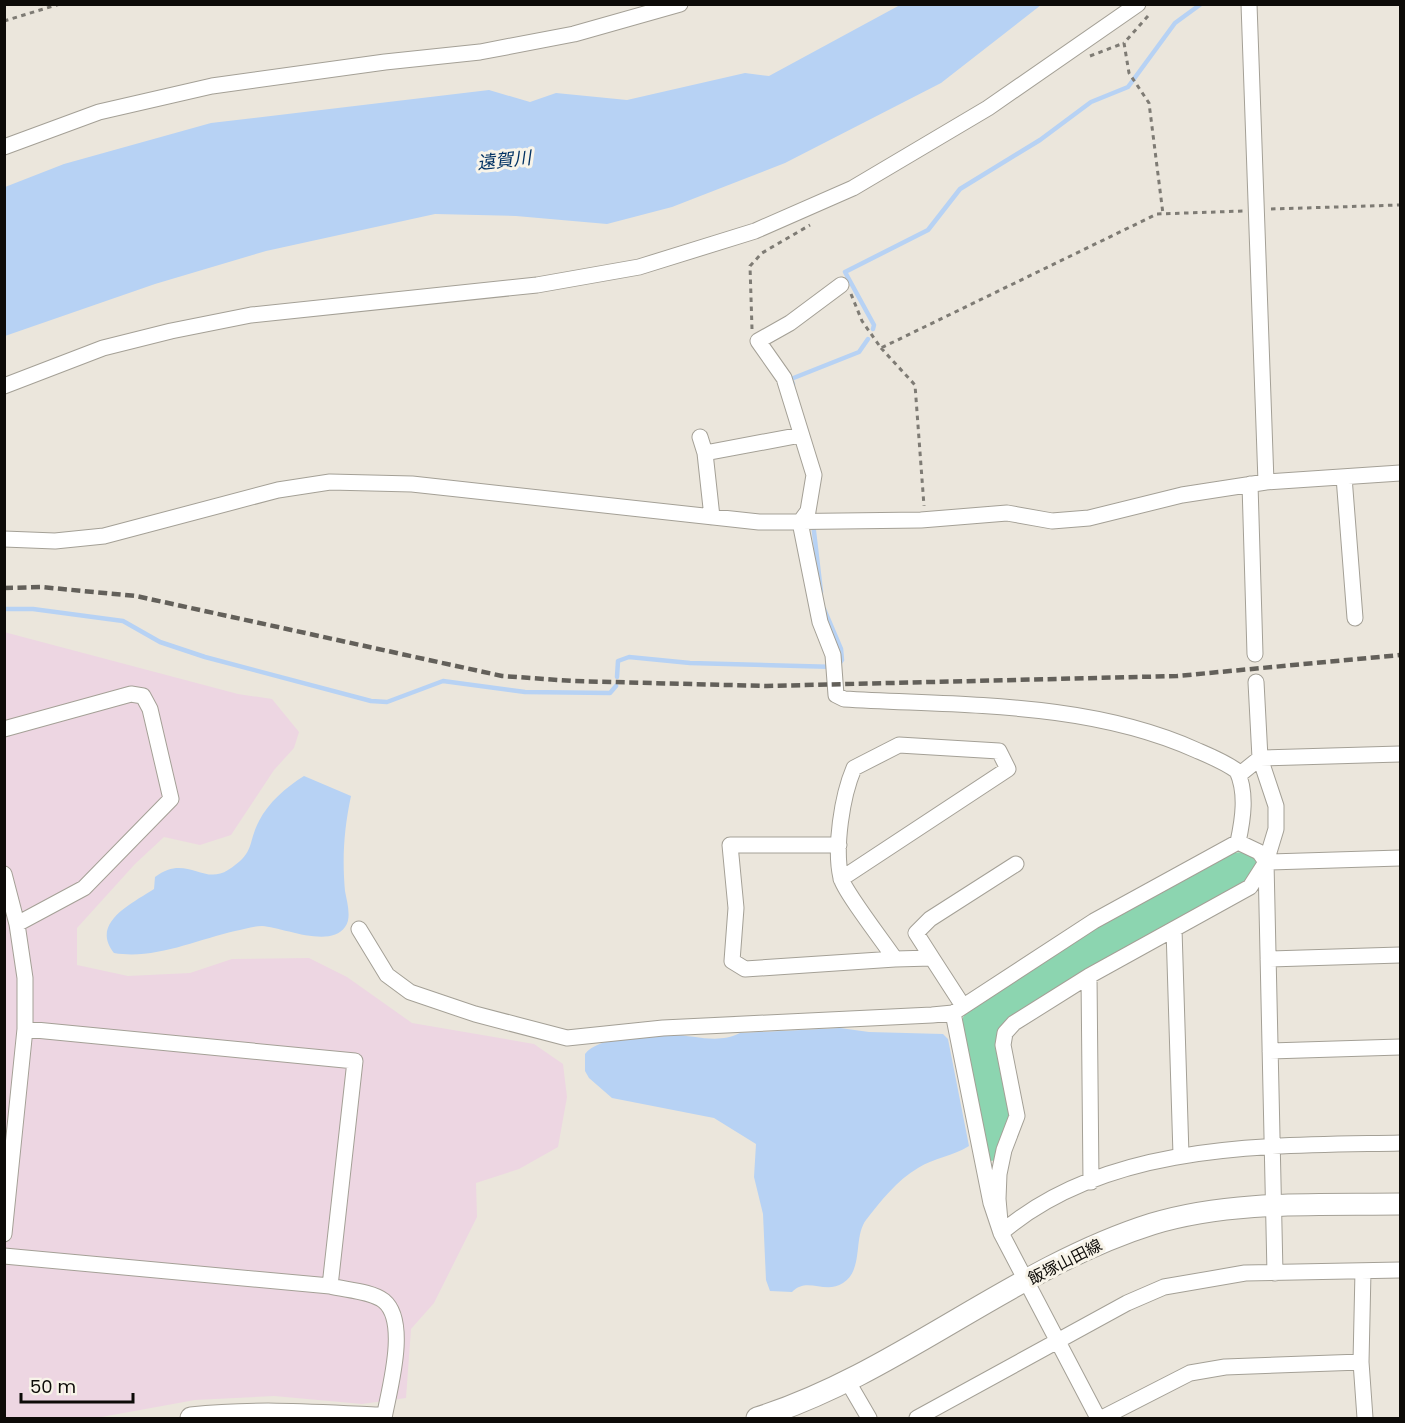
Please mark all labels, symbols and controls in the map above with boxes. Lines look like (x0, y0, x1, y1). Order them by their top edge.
water label: 遠賀川 (476, 145, 534, 175)
street label: 飯塚山田線 (1024, 1234, 1106, 1290)
scale bar (21, 1366, 134, 1404)
text: 50 m (30, 1374, 76, 1399)

